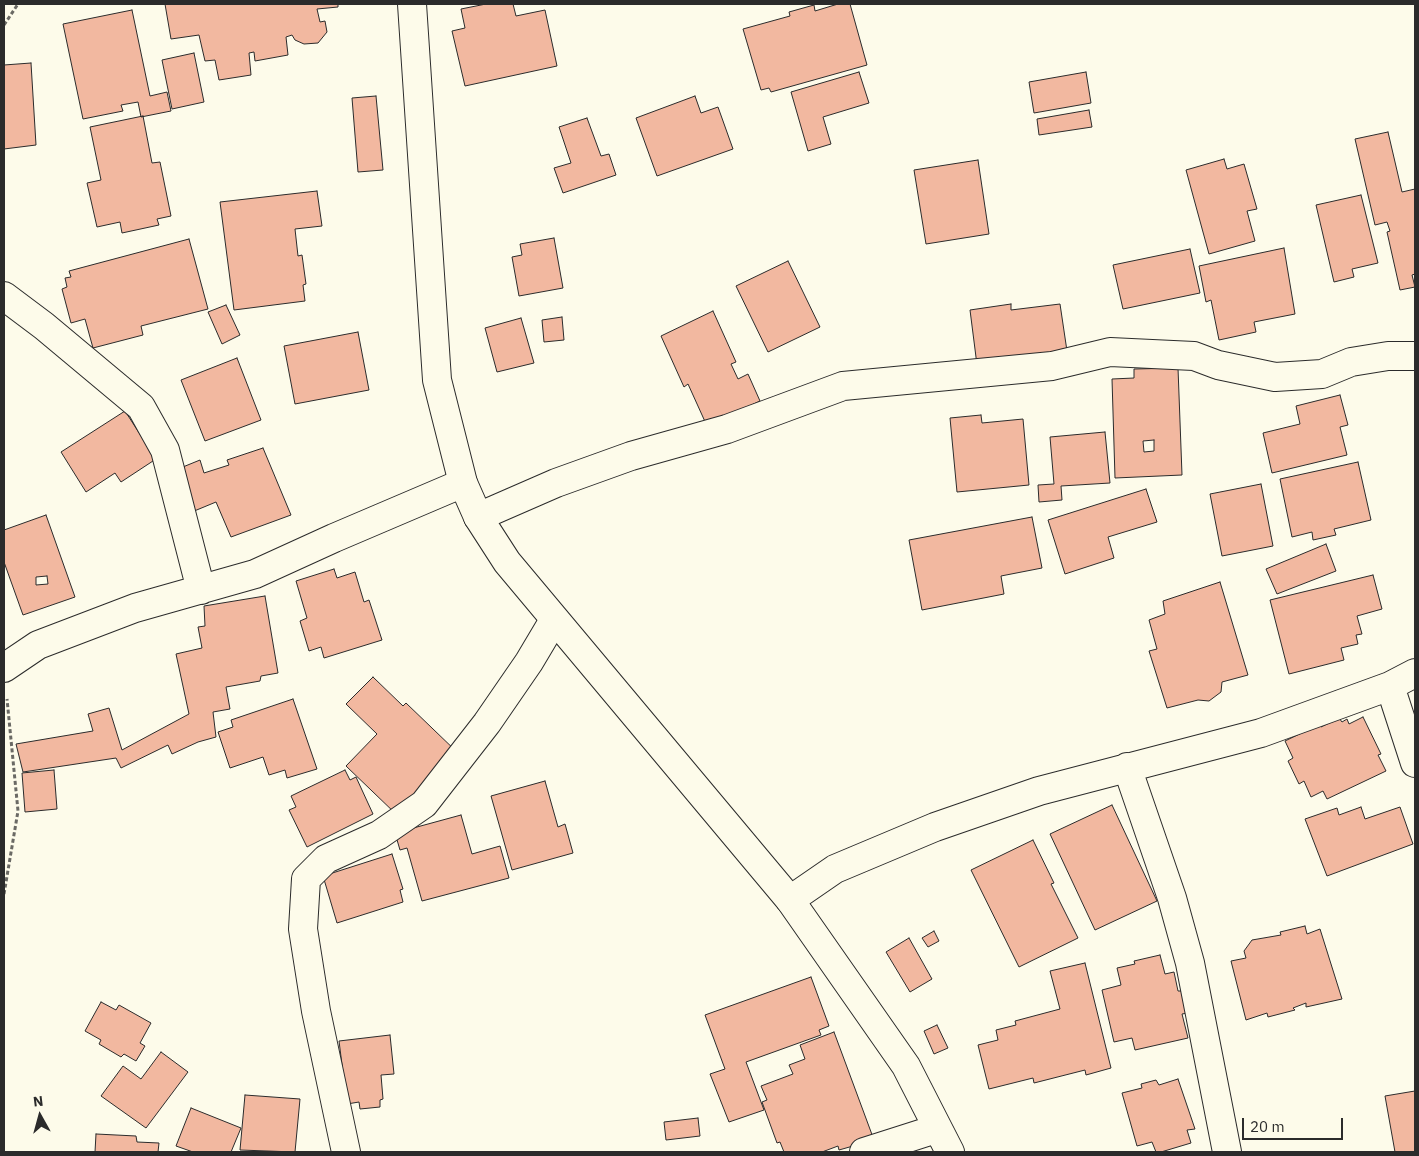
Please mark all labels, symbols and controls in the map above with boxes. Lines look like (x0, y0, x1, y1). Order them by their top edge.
north arrow (15, 1091, 65, 1141)
text: N (32, 1092, 44, 1111)
scale bar (1244, 1108, 1345, 1140)
text: 20 m (1250, 1117, 1285, 1136)

